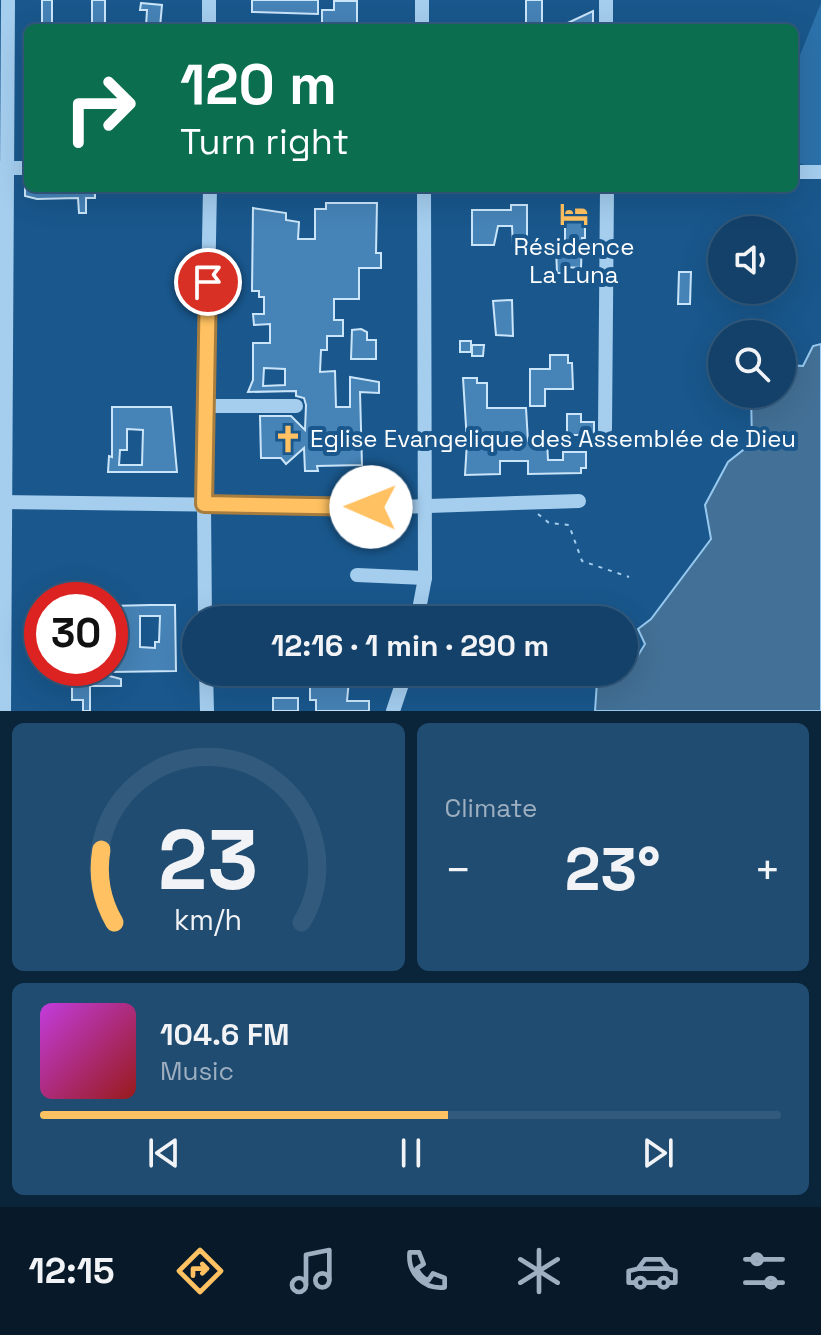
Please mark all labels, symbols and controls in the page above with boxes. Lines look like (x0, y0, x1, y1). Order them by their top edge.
text: 120 m (180, 49, 337, 120)
icon: right (48, 56, 152, 160)
text: Turn right (180, 119, 349, 165)
hotel icon: Résidence La Luna (559, 199, 589, 229)
map controls (708, 216, 796, 408)
button: sound (708, 216, 796, 304)
place label: Résidence La Luna (514, 231, 634, 290)
pin (174, 248, 242, 316)
icon: arrive (186, 260, 230, 304)
button: search (708, 320, 796, 408)
place label: Eglise Evangelique des Assemblée de Dieu (310, 423, 796, 454)
church icon: Eglise Evangelique des Assemblée de Dieu (273, 424, 303, 454)
position arrow (329, 465, 413, 549)
speed limit sign: 30 (24, 582, 128, 686)
text: 12:16 · 1 min · 290 m (271, 626, 549, 665)
text: Climate (445, 791, 537, 825)
text: 23 (158, 807, 258, 913)
text: 23° (565, 831, 661, 908)
text: − (445, 842, 472, 898)
text: + (754, 842, 781, 898)
text: km/h (174, 902, 242, 938)
text: 104.6 FM (160, 1015, 289, 1054)
text: Music (160, 1054, 234, 1088)
icon: previous (142, 1131, 186, 1175)
icon: pause (389, 1131, 433, 1175)
icon: next (636, 1131, 680, 1175)
icon: directions (172, 1243, 228, 1299)
icon: music (285, 1243, 341, 1299)
icon: phone (398, 1243, 454, 1299)
icon: climate (511, 1243, 567, 1299)
icon: car (624, 1243, 680, 1299)
icon: filters (736, 1243, 792, 1299)
text: 12:15 (28, 1248, 115, 1294)

